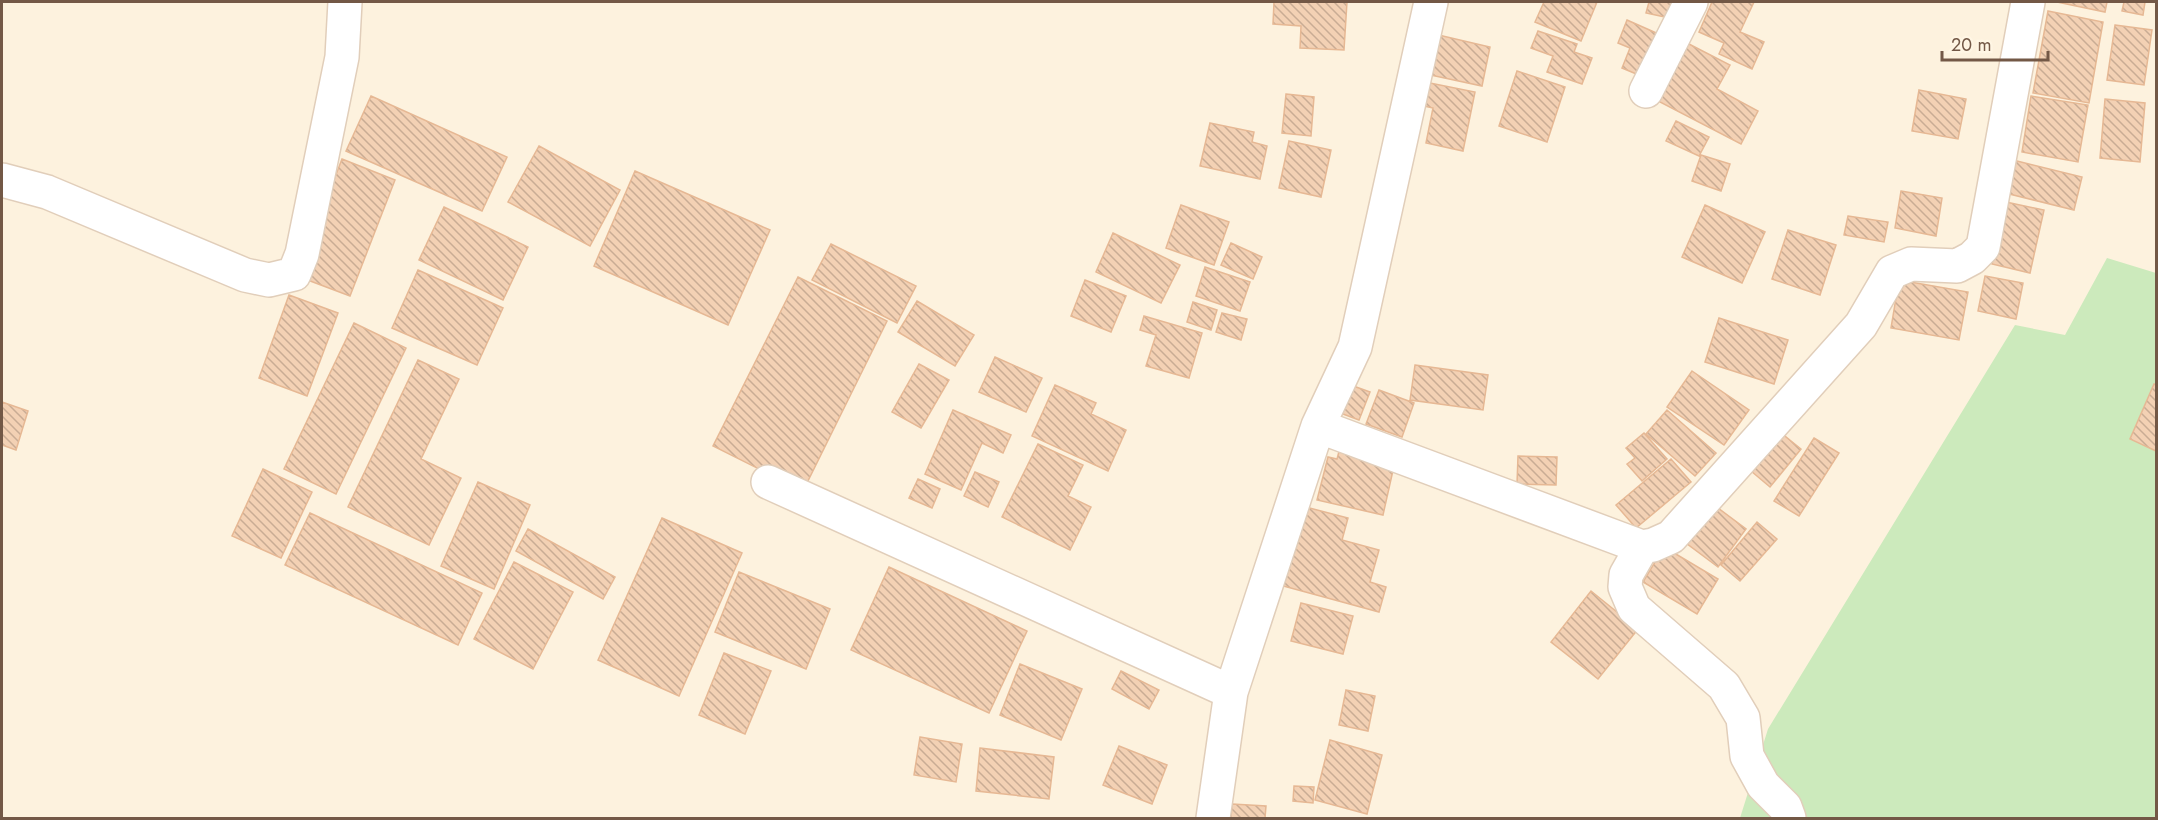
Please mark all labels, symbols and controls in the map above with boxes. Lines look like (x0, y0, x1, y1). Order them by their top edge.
scale bar (1942, 24, 2048, 62)
text: 20 m (1951, 32, 1991, 58)

